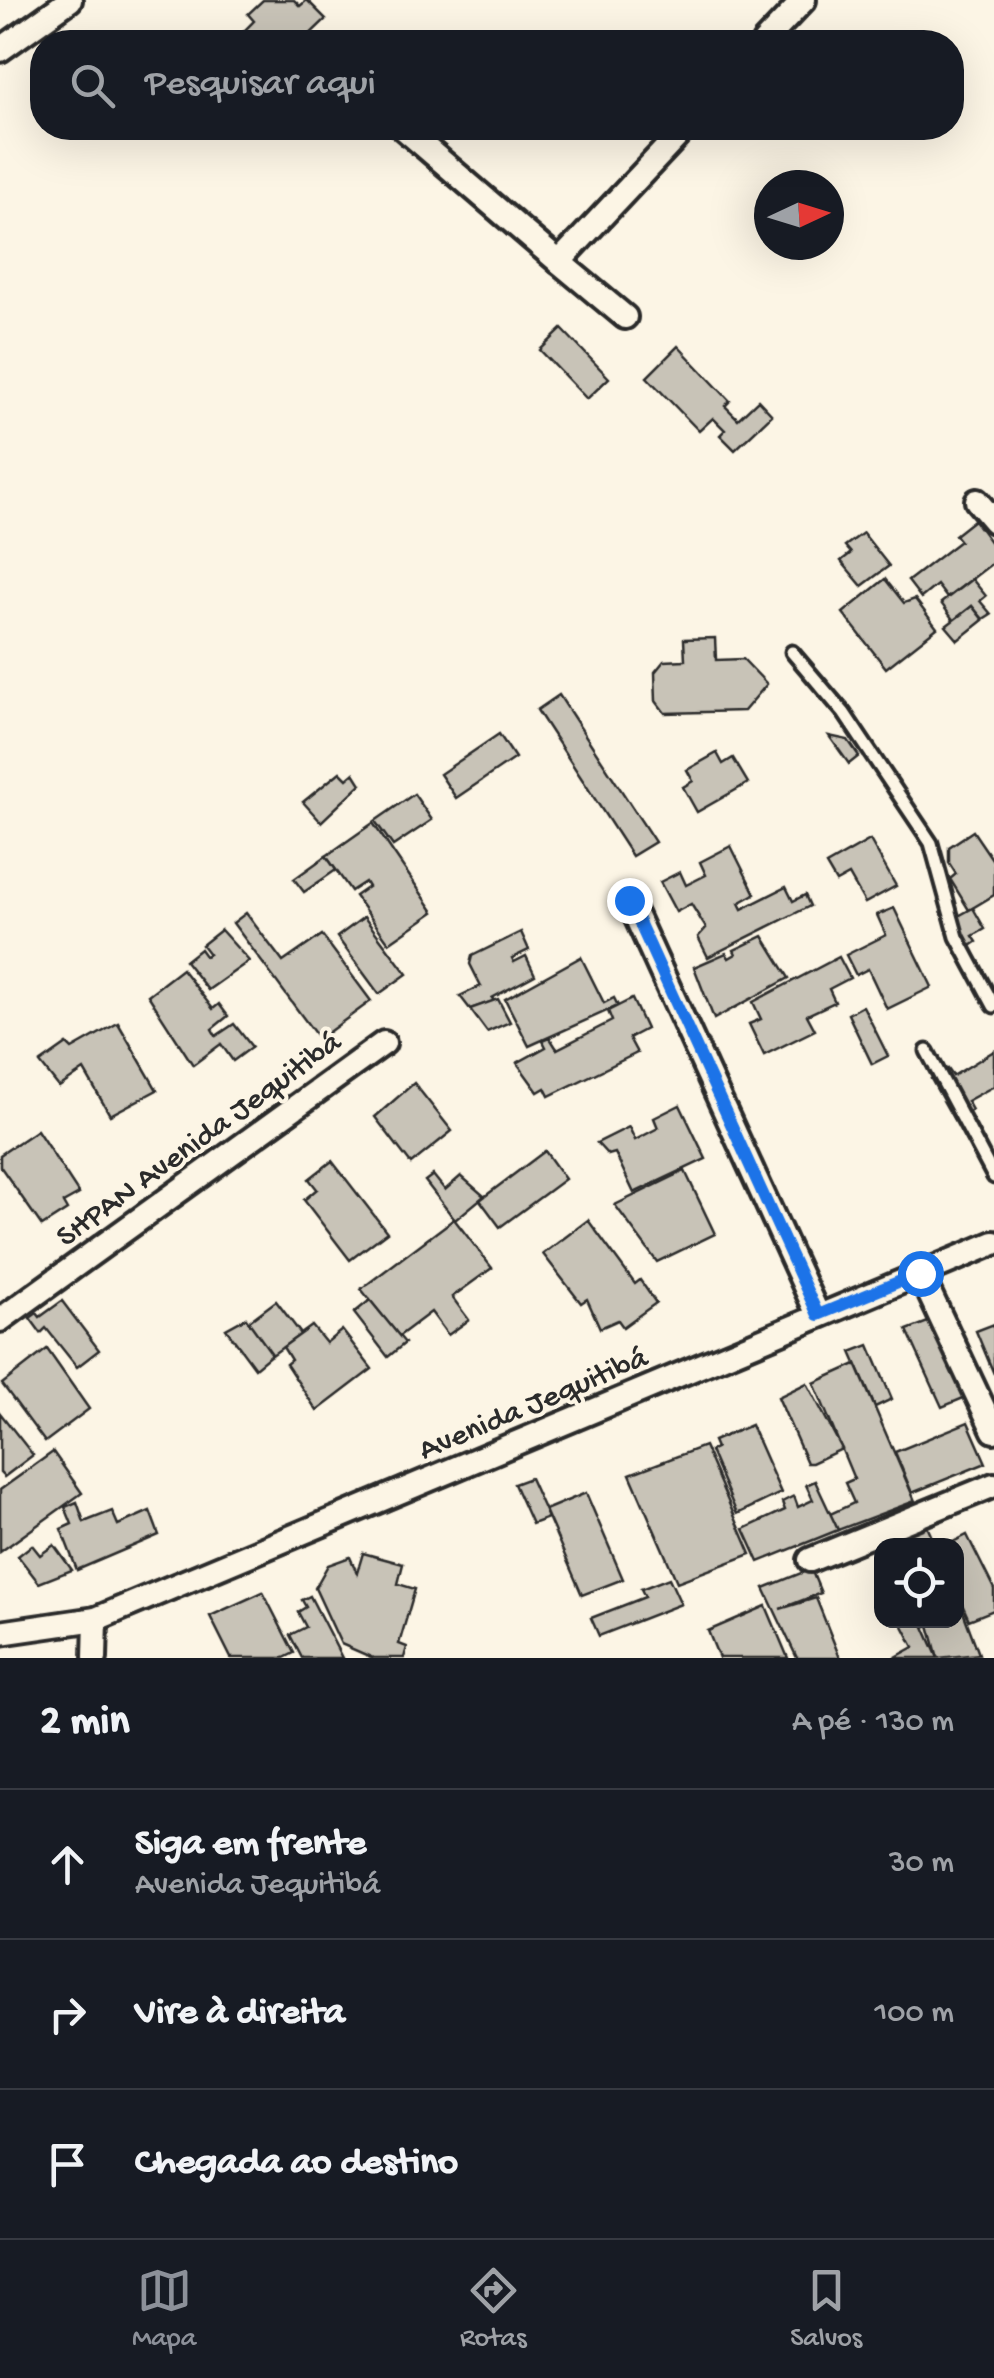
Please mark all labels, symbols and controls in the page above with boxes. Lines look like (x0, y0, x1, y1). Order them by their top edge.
search box (30, 30, 964, 140)
icon: search (65, 58, 120, 113)
text: Pesquisar aqui (145, 63, 376, 107)
north arrow (754, 170, 844, 260)
route end (607, 878, 653, 924)
street label: SHPAN Avenida Jequitibá (50, 1024, 351, 1257)
route start (898, 1251, 944, 1297)
street label: Avenida Jequitibá (414, 1340, 655, 1471)
map controls (874, 1538, 964, 1628)
button: locate (874, 1538, 964, 1628)
text: 2 min (40, 1699, 129, 1748)
text: A pé · 130 m (792, 1704, 954, 1742)
text: Siga em frente (135, 1823, 366, 1867)
icon: ahead (40, 1837, 95, 1892)
text: 30 m (889, 1845, 954, 1883)
text: Avenida Jequitibá (135, 1867, 380, 1905)
icon: right (40, 1987, 95, 2042)
text: Vire à direita (135, 1992, 345, 2036)
text: 100 m (874, 1995, 954, 2033)
icon: arrive (40, 2137, 95, 2192)
text: Chegada ao destino (135, 2142, 458, 2186)
tab: Mapa (132, 2263, 196, 2356)
tab: Rotas (460, 2263, 526, 2356)
tab: Salvos (790, 2263, 862, 2356)

